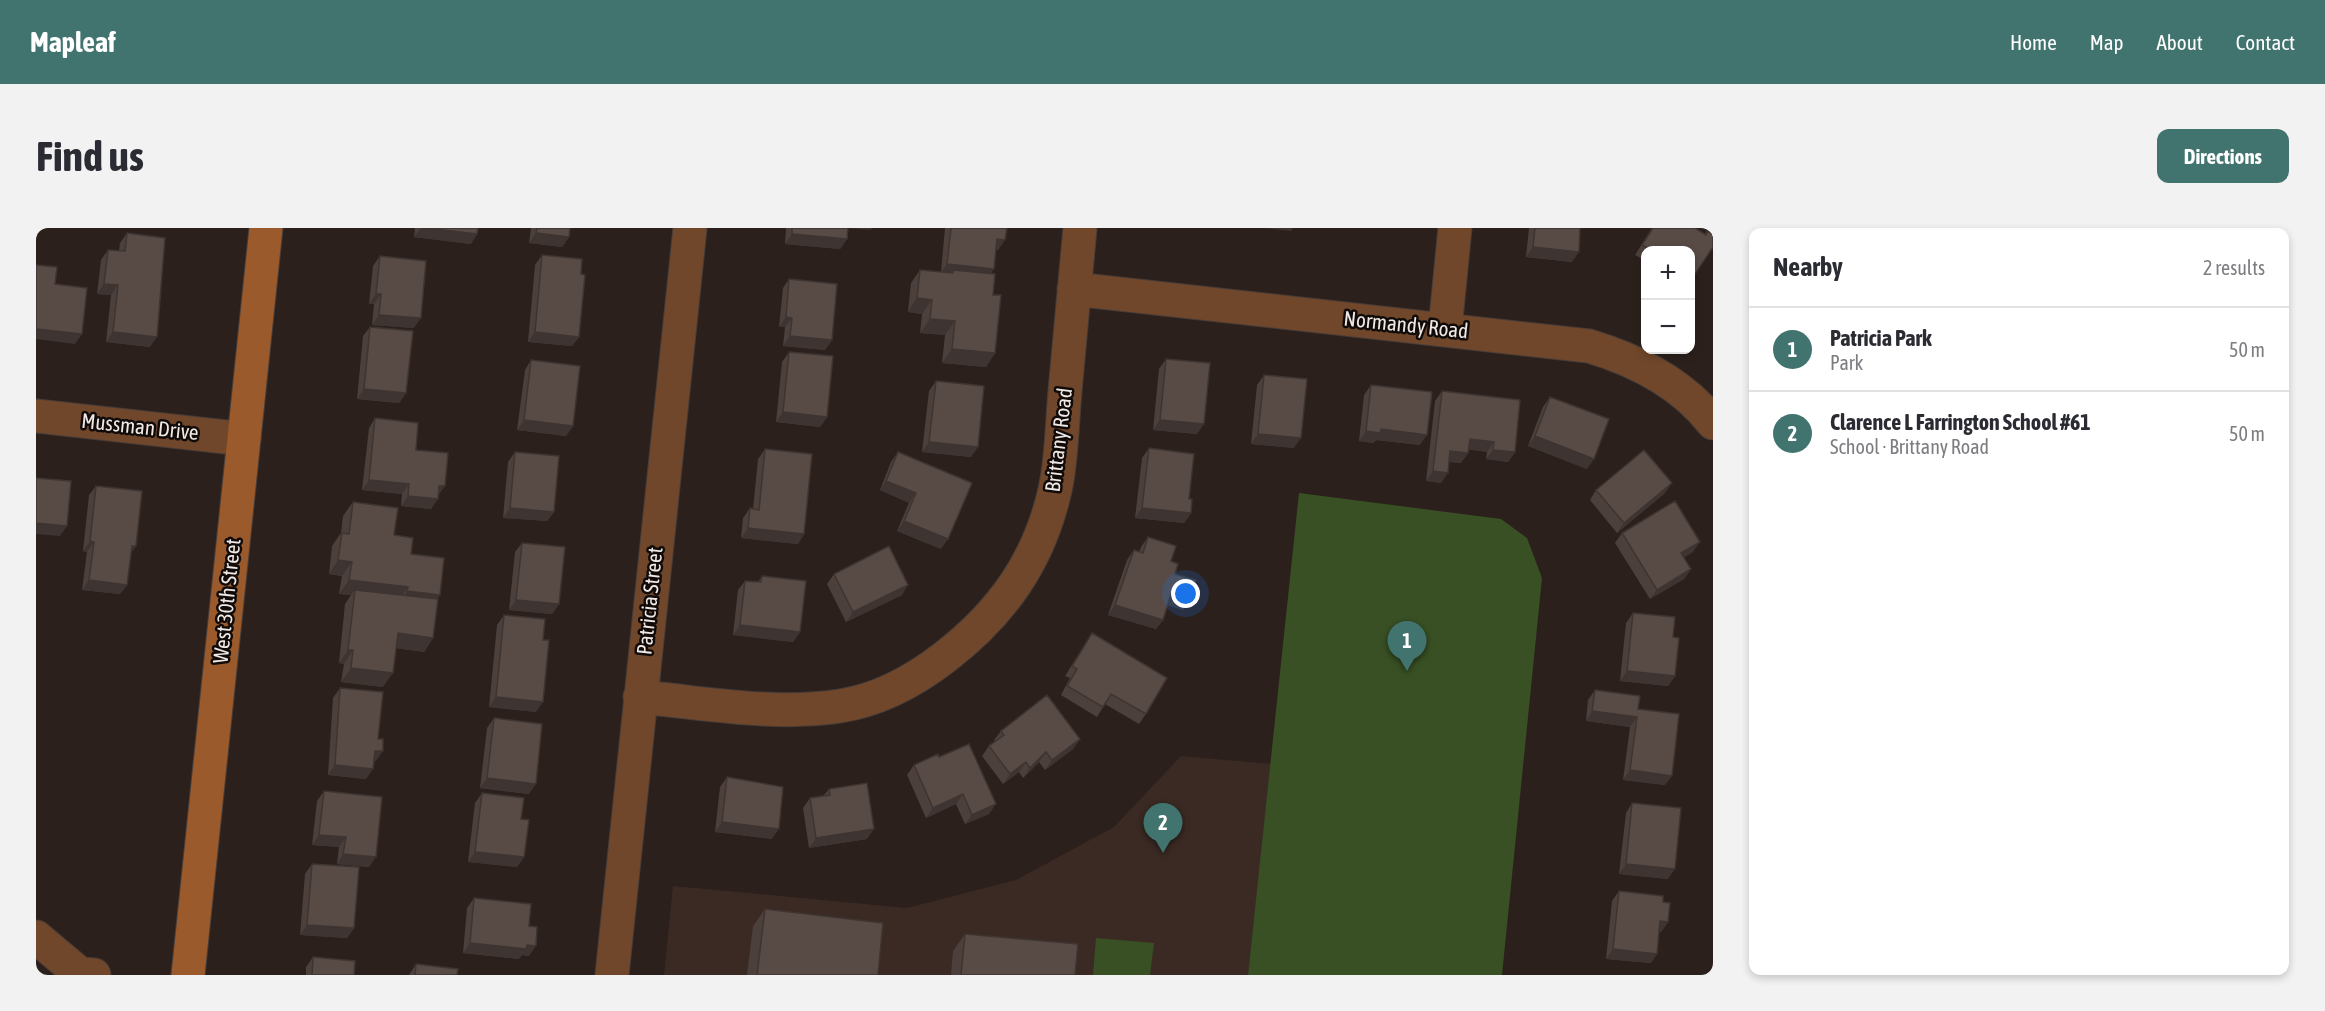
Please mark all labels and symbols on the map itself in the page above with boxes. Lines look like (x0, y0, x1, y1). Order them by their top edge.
street label: Normandy Road (1343, 306, 1470, 342)
street label: Brittany Road (1040, 386, 1076, 493)
street label: Mussman Drive (80, 408, 200, 444)
street label: West 30th Street (208, 537, 244, 665)
street label: Patricia Street (631, 546, 667, 656)
your location (1171, 579, 1200, 608)
pin: 1 (1388, 622, 1426, 671)
pin: 2 (1144, 804, 1182, 853)

